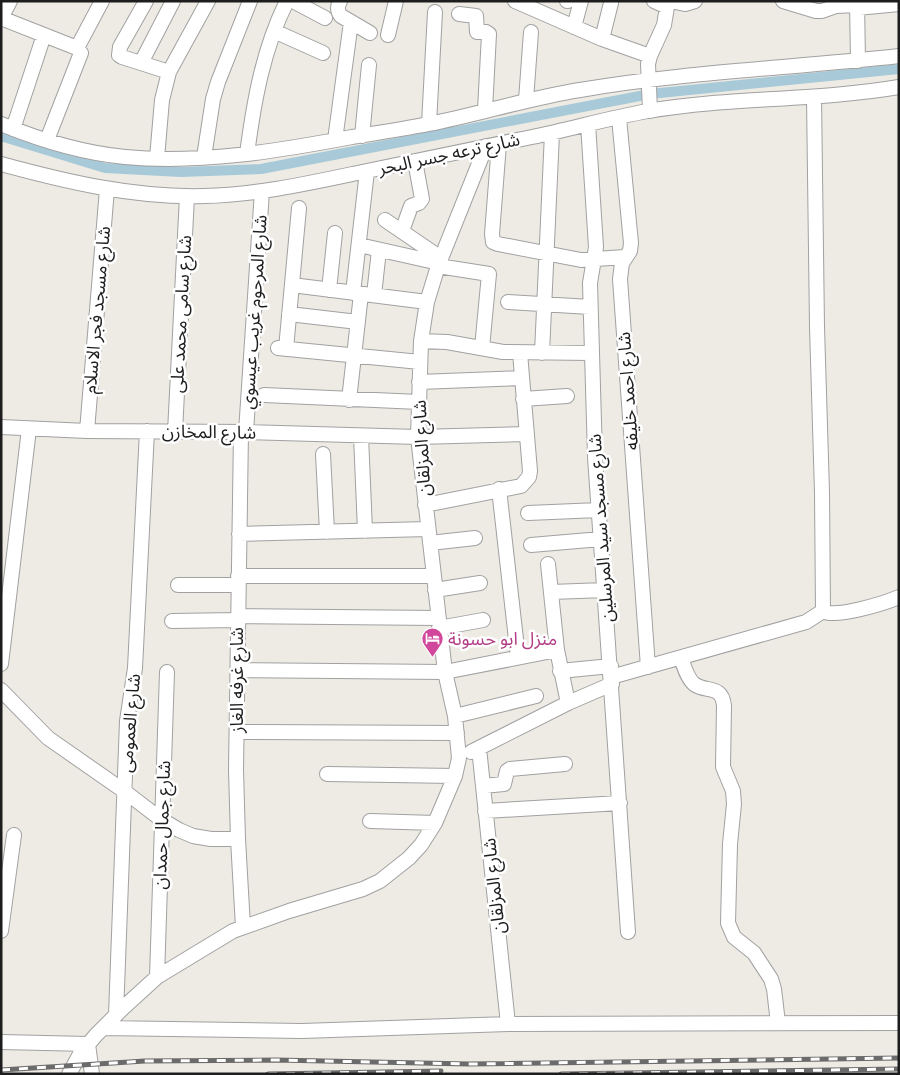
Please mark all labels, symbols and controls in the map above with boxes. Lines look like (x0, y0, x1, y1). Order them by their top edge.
street label: شارع ترعه جسر البحر (375, 128, 522, 183)
street label: شارع المرحوم غريب عيسوي (236, 214, 275, 410)
street label: شارع مسجد فجر الاسلام (79, 225, 118, 395)
street label: شارع سامى محمد على (166, 234, 199, 394)
street label: شارع احمد خليفه (613, 331, 646, 451)
street label: شارع المزلقان (408, 399, 439, 497)
street label: شارع المخازن (162, 420, 256, 447)
street label: شارع مسجد سيد المرسلين (583, 433, 622, 623)
street label: شارع غرفه الغاز (226, 627, 251, 734)
hotel icon: منزل ابو حسونة (420, 627, 444, 658)
place label: منزل ابو حسونة (448, 628, 557, 650)
street label: شارع العمومى (115, 673, 148, 774)
street label: شارع جمال حمدان (149, 760, 178, 890)
street label: شارع المزلقان (478, 837, 513, 935)

